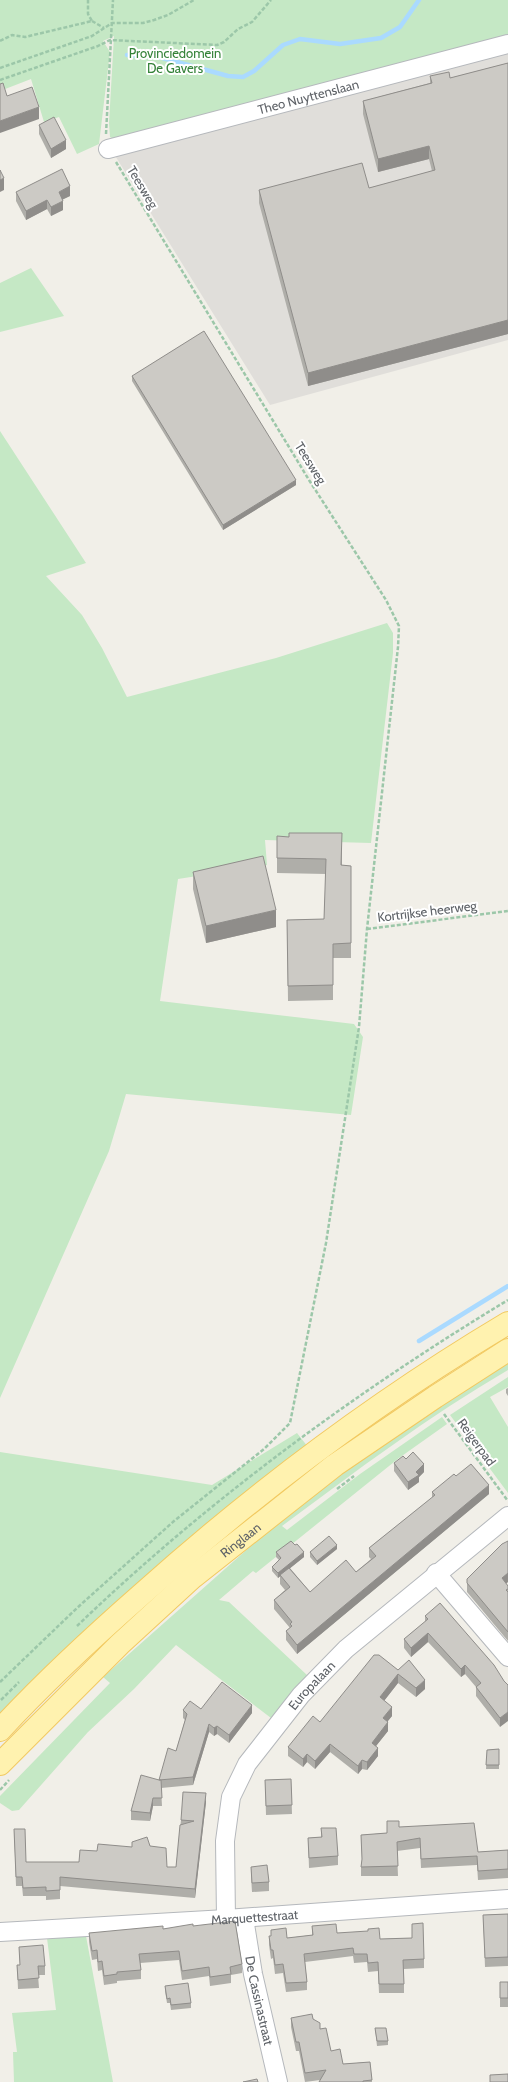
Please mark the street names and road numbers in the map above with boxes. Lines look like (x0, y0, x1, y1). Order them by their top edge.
street label: Theo Nuyttenslaan (256, 76, 361, 117)
street label: Teesweg (124, 163, 162, 212)
street label: Teesweg (292, 439, 331, 488)
street label: Kortrijkse heerweg (376, 897, 478, 926)
street label: Reigerpad (454, 1415, 500, 1469)
street label: Ringlaan (217, 1519, 264, 1561)
street label: Europalaan (285, 1657, 338, 1713)
street label: Marquettestraat (211, 1906, 299, 1928)
street label: De Cassinastraat (242, 1955, 277, 2047)

